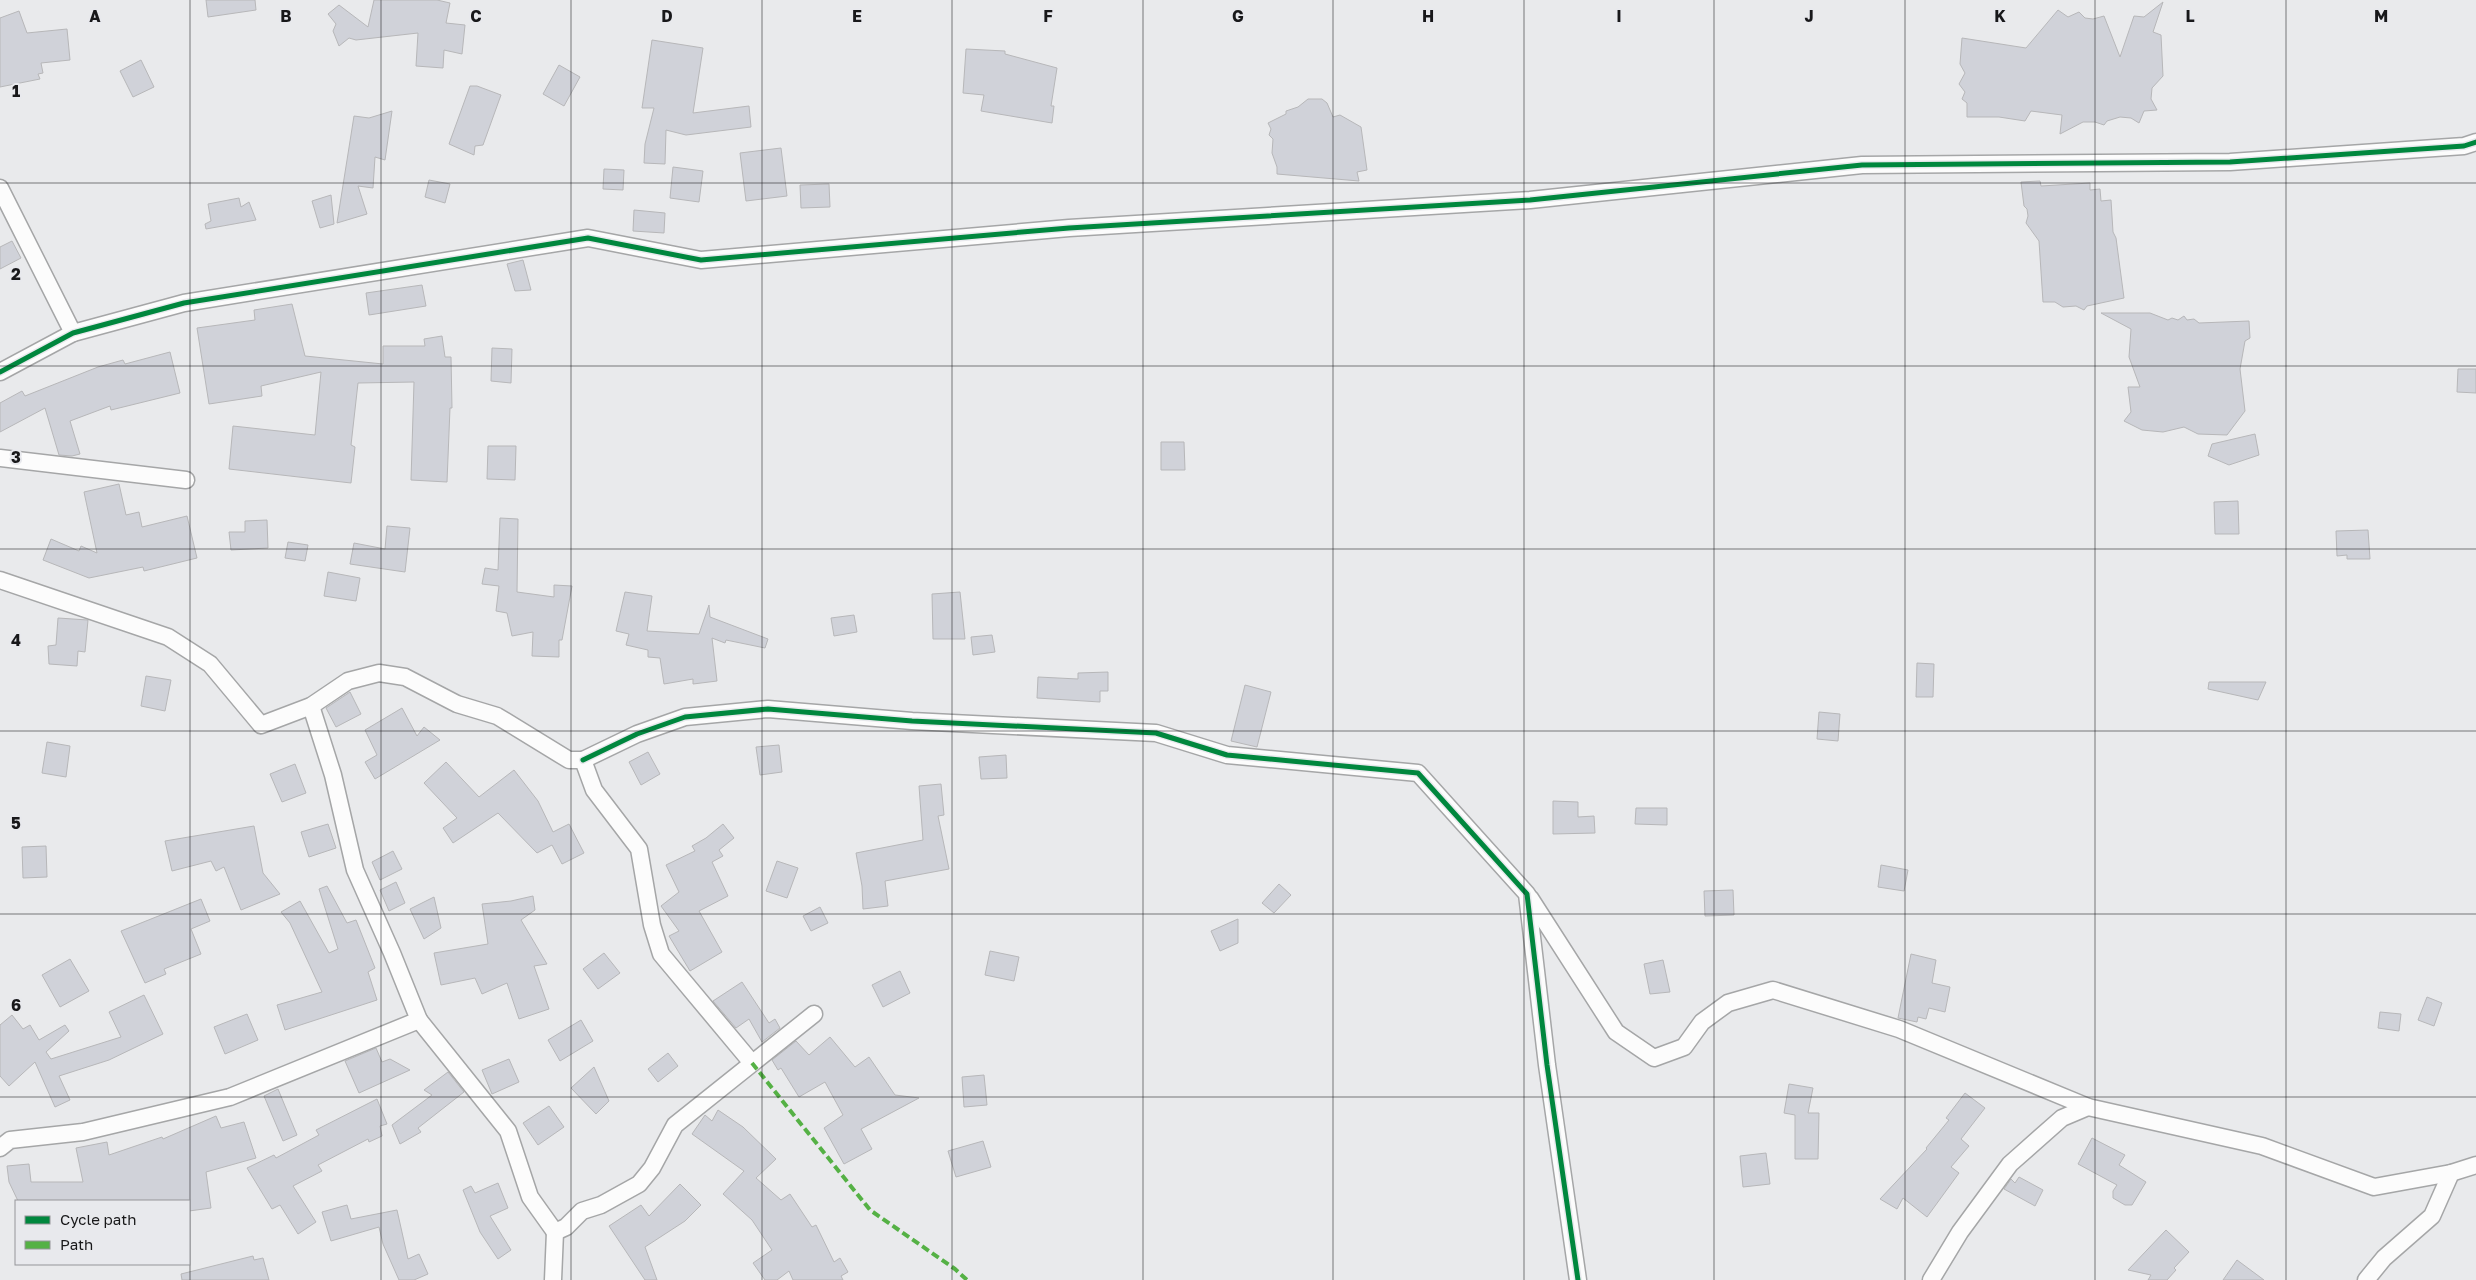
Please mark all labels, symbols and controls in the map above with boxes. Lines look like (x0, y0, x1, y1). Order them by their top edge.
text: A (89, 6, 101, 26)
text: B (280, 6, 292, 26)
text: C (470, 6, 482, 26)
text: D (661, 6, 673, 26)
text: E (852, 6, 862, 26)
text: F (1043, 6, 1053, 26)
text: G (1232, 6, 1244, 26)
text: H (1422, 6, 1434, 26)
text: I (1616, 6, 1622, 26)
text: J (1804, 6, 1814, 26)
text: K (1994, 6, 2006, 26)
text: L (2185, 6, 2195, 26)
text: M (2374, 6, 2388, 26)
text: 1 (12, 81, 20, 101)
text: 2 (11, 264, 21, 284)
text: 3 (11, 447, 21, 467)
text: 4 (11, 630, 21, 650)
text: 5 (11, 813, 21, 833)
text: 6 (11, 995, 21, 1015)
legend (15, 1200, 190, 1265)
text: Cycle path (60, 1210, 136, 1228)
text: Path (60, 1235, 93, 1253)

